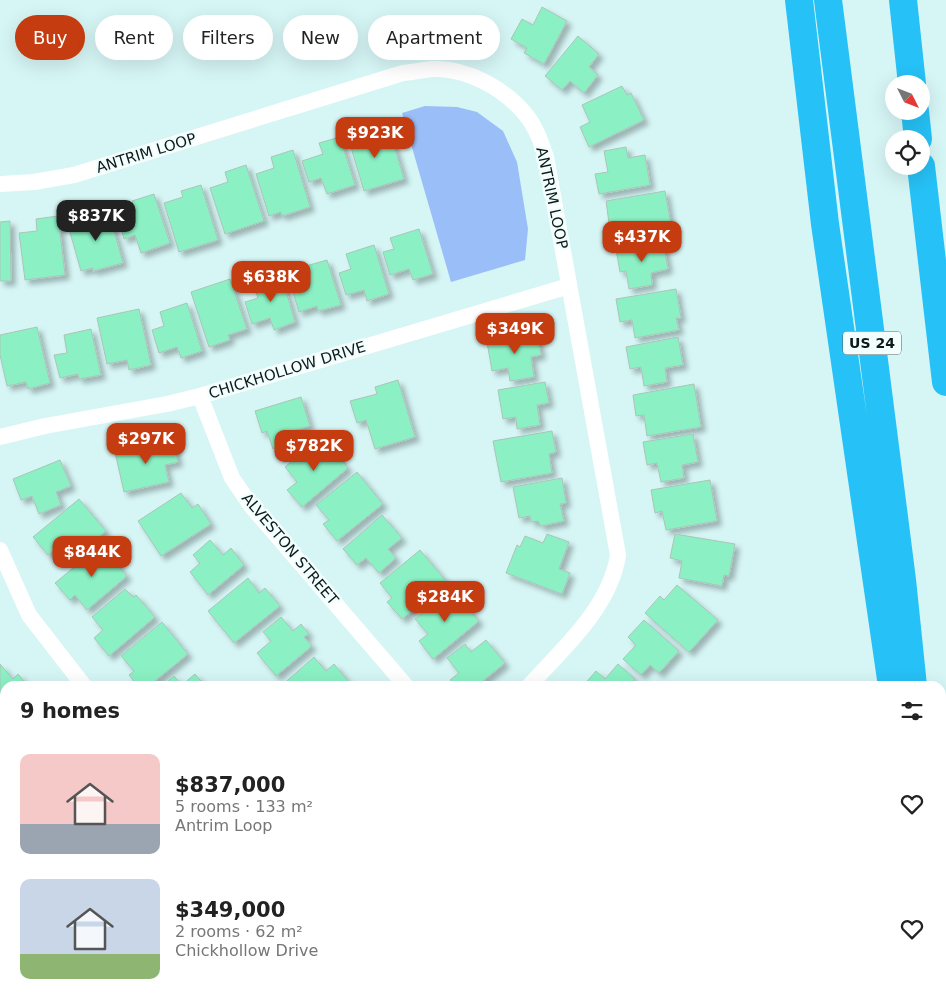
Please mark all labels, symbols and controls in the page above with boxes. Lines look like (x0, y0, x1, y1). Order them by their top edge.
chip: Buy (15, 15, 85, 60)
chip: Rent (95, 15, 173, 60)
chip: Filters (183, 15, 273, 60)
chip: New (283, 15, 358, 60)
chip: Apartment (368, 15, 500, 60)
north arrow (885, 75, 930, 120)
map controls (885, 75, 930, 175)
pin: $923K (340, 116, 410, 159)
text: $923K (347, 123, 403, 142)
street label: ANTRIM LOOP (94, 129, 198, 177)
button: locate (885, 130, 930, 175)
street label: ANTRIM LOOP (532, 145, 572, 251)
pin: $837K (61, 200, 131, 242)
text: $837K (68, 206, 124, 225)
pin: $437K (607, 220, 677, 263)
text: $437K (614, 227, 670, 246)
pin: $638K (236, 260, 306, 303)
text: $638K (243, 267, 299, 286)
pin: $349K (480, 312, 550, 355)
text: $349K (487, 319, 543, 338)
road number: US 24 (843, 332, 901, 354)
street label: CHICKHOLLOW DRIVE (206, 338, 368, 402)
pin: $297K (111, 422, 181, 465)
text: $297K (118, 429, 174, 448)
pin: $782K (279, 430, 349, 472)
text: $782K (286, 436, 342, 455)
street label: ALVESTON STREET (238, 489, 343, 609)
pin: $844K (57, 536, 127, 578)
text: $844K (64, 542, 120, 561)
pin: $284K (410, 580, 480, 623)
text: $284K (417, 587, 473, 606)
icon: filters (898, 697, 926, 725)
text: 9 homes (20, 699, 120, 723)
text: $837,000 (175, 773, 285, 797)
icon: home (60, 774, 120, 834)
icon: heart (898, 790, 926, 818)
text: 5 rooms · 133 m² (175, 797, 313, 816)
text: Antrim Loop (175, 816, 272, 835)
text: $349,000 (175, 898, 285, 922)
icon: home (60, 899, 120, 959)
icon: heart (898, 915, 926, 943)
text: 2 rooms · 62 m² (175, 922, 303, 941)
text: Chickhollow Drive (175, 941, 318, 960)

